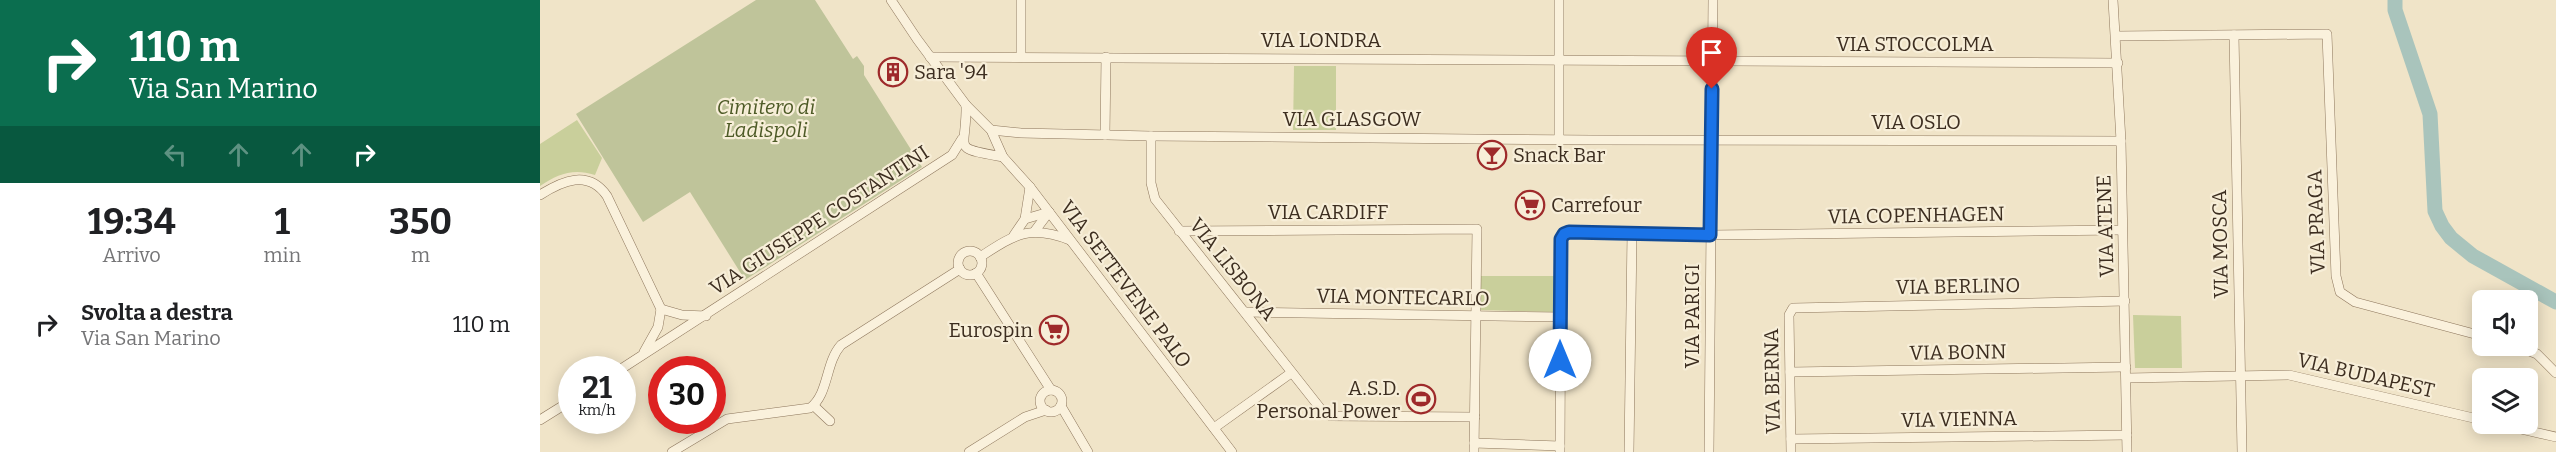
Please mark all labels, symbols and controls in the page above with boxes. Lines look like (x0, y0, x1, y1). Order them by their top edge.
text: 110 m (129, 22, 240, 72)
icon: right (30, 24, 108, 102)
pin (1686, 27, 1737, 89)
street label: VIA LONDRA (1261, 28, 1382, 52)
street label: VIA STOCCOLMA (1836, 32, 1995, 56)
icon: arrive (1695, 36, 1728, 69)
building icon: Sara '94 (877, 56, 909, 88)
place label: Sara '94 (914, 60, 988, 84)
text: Via San Marino (129, 73, 318, 105)
park label: Cimitero di Ladispoli (717, 95, 815, 142)
street label: VIA GLASGOW (1283, 107, 1422, 131)
street label: VIA OSLO (1871, 110, 1961, 134)
icon: left (159, 138, 192, 171)
icon: ahead (222, 138, 255, 171)
icon: ahead (285, 138, 318, 171)
icon: right (348, 138, 381, 171)
bar icon: Snack Bar (1476, 139, 1508, 171)
street label: VIA GIUSEPPE COSTANTINI (705, 140, 933, 300)
place label: Snack Bar (1513, 143, 1606, 167)
street label: VIA PRAGA (2302, 168, 2330, 275)
street label: VIA ATENE (2091, 174, 2119, 278)
supermarket icon: Carrefour (1514, 189, 1546, 221)
street label: VIA MOSCA (2207, 189, 2233, 299)
place label: Carrefour (1551, 193, 1642, 217)
street label: VIA SETTEVENE PALO (1055, 196, 1197, 372)
text: 19:34 (88, 200, 176, 244)
text: 1 (274, 200, 290, 244)
text: 350 (389, 200, 452, 244)
street label: VIA CARDIFF (1268, 200, 1388, 224)
street label: VIA COPENHAGEN (1827, 201, 2005, 229)
street label: VIA LISBONA (1185, 213, 1282, 325)
text: Arrivo (103, 243, 161, 267)
text: min (263, 243, 301, 267)
text: m (411, 243, 430, 267)
street label: VIA PARIGI (1680, 264, 1704, 368)
street label: VIA BERLINO (1895, 273, 2021, 299)
street label: VIA MONTECARLO (1316, 283, 1490, 311)
map controls (2472, 290, 2538, 434)
button: sound (2472, 290, 2538, 356)
text: Svolta a destra (81, 299, 233, 326)
icon: right (30, 308, 63, 341)
text: 110 m (453, 311, 510, 338)
supermarket icon: Eurospin (1038, 314, 1070, 346)
place label: Eurospin (949, 318, 1033, 342)
text: Via San Marino (81, 326, 221, 350)
street label: VIA BERNA (1759, 327, 1785, 434)
position arrow (1528, 328, 1592, 392)
street label: VIA BONN (1909, 339, 2007, 365)
street label: VIA BUDAPEST (2295, 348, 2437, 403)
speed limit sign: 30 (648, 356, 726, 434)
button: layers (2472, 368, 2538, 434)
text: 21 (582, 370, 612, 406)
place label: A.S.D. Personal Power (1256, 376, 1400, 423)
sports icon: A.S.D. Personal Power (1405, 383, 1437, 415)
text: km/h (578, 401, 616, 419)
street label: VIA VIENNA (1901, 406, 2018, 432)

